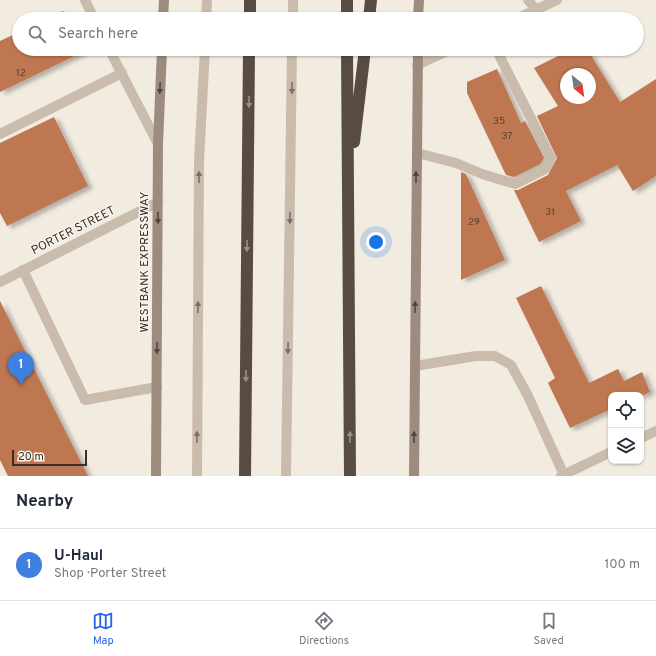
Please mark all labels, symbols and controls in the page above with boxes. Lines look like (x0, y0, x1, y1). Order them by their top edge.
search box (12, 12, 644, 56)
icon: search (26, 23, 48, 45)
text: Search here (58, 25, 138, 44)
house number: 12 (16, 67, 26, 80)
north arrow (560, 68, 596, 104)
one-way arrow (157, 82, 163, 95)
one-way arrow (289, 82, 295, 95)
one-way arrow (246, 96, 252, 109)
house number: 35 (493, 115, 505, 128)
house number: 37 (501, 130, 513, 143)
one-way arrow (196, 170, 202, 183)
one-way arrow (413, 170, 419, 183)
street label: WESTBANK EXPRESSWAY (137, 191, 153, 332)
street label: PORTER STREET (29, 203, 118, 259)
house number: 31 (545, 206, 555, 219)
one-way arrow (155, 212, 161, 225)
one-way arrow (287, 212, 293, 225)
house number: 29 (468, 216, 480, 229)
your location (366, 232, 386, 252)
one-way arrow (244, 240, 250, 253)
one-way arrow (195, 300, 201, 313)
one-way arrow (412, 301, 419, 313)
one-way arrow (154, 342, 160, 355)
one-way arrow (285, 342, 291, 355)
pin: 1 (8, 352, 34, 385)
one-way arrow (243, 370, 249, 383)
map controls (608, 392, 644, 464)
button: locate (608, 392, 644, 428)
button: layers (608, 428, 644, 464)
one-way arrow (194, 430, 200, 443)
one-way arrow (347, 430, 353, 443)
one-way arrow (411, 431, 418, 443)
scale bar (12, 448, 87, 467)
text: 20 m (18, 450, 44, 464)
text: Nearby (16, 491, 73, 513)
text: U-Haul (54, 547, 103, 566)
text: 1 (26, 557, 32, 573)
text: 100 m (604, 557, 640, 573)
text: Shop · Porter Street (54, 566, 166, 582)
tab: Map (92, 610, 114, 648)
tab: Directions (299, 610, 349, 648)
tab: Saved (533, 610, 564, 648)

